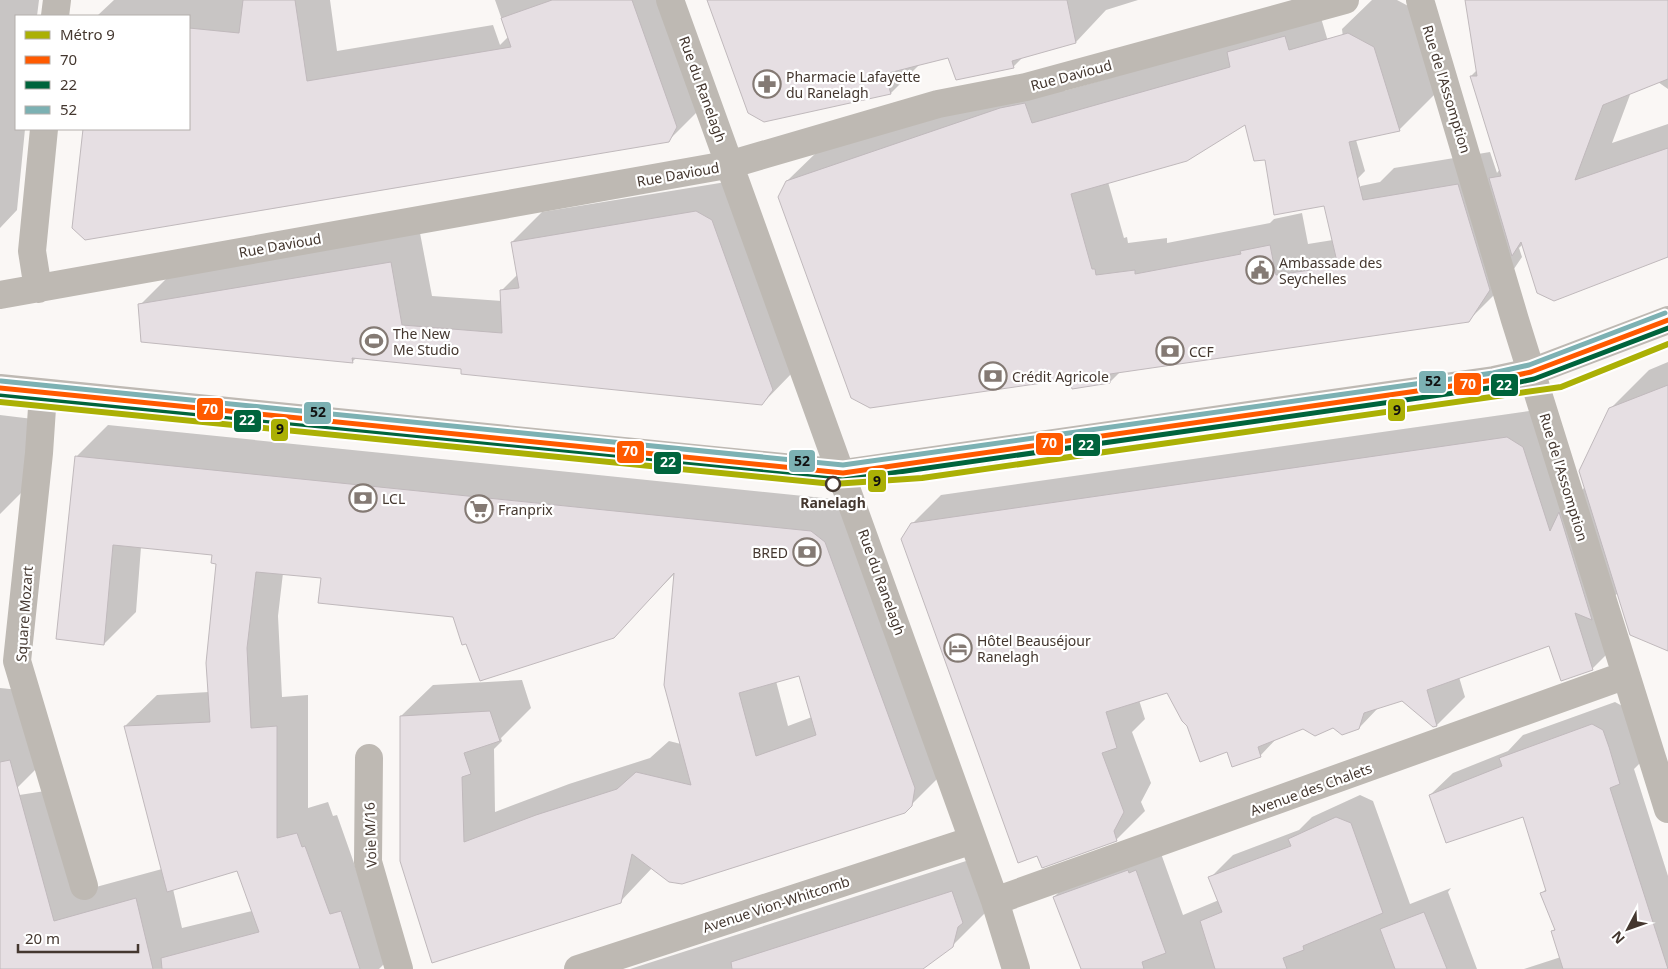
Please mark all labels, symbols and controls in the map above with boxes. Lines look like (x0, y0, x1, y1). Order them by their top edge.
legend (15, 15, 190, 130)
street label: Rue de l'Assomption (1418, 23, 1476, 155)
text: Métro 9 (60, 24, 115, 44)
street label: Rue du Ranelagh (675, 33, 731, 145)
text: 70 (60, 49, 77, 69)
street label: Rue Davioud (1028, 55, 1114, 95)
place label: Pharmacie Lafayette du Ranelagh (786, 67, 921, 102)
pharmacy icon: Pharmacie Lafayette du Ranelagh (752, 69, 782, 99)
text: 22 (60, 74, 77, 94)
text: 52 (60, 99, 77, 119)
street label: Rue Davioud (635, 157, 721, 191)
street label: Rue Davioud (237, 228, 323, 262)
place label: Ambassade des Seychelles (1279, 253, 1382, 288)
public building icon: Ambassade des Seychelles (1245, 255, 1275, 285)
place label: The New Me Studio (393, 324, 459, 359)
sports icon: The New Me Studio (359, 326, 389, 356)
bank icon: CCF (1155, 336, 1185, 366)
place label: CCF (1189, 342, 1214, 361)
bank icon: Crédit Agricole (978, 361, 1008, 391)
place label: Crédit Agricole (1012, 367, 1109, 386)
line badge: 52 (1418, 370, 1447, 394)
text: 52 (1425, 371, 1441, 390)
line badge: 70 (1453, 372, 1482, 396)
line badge: 22 (1490, 373, 1519, 397)
text: 70 (1460, 374, 1476, 393)
text: 22 (1496, 375, 1512, 394)
line badge: 70 (196, 397, 224, 421)
line badge: 9 (1387, 398, 1406, 422)
text: 70 (202, 399, 218, 418)
text: 9 (1393, 400, 1401, 419)
line badge: 52 (303, 401, 332, 425)
text: 52 (310, 402, 326, 421)
line badge: 22 (233, 409, 262, 433)
text: 22 (239, 410, 255, 429)
street label: Rue de l'Assomption (1535, 411, 1593, 543)
line badge: 9 (270, 418, 289, 442)
text: 9 (276, 419, 284, 438)
line badge: 70 (1035, 432, 1064, 456)
text: 70 (1041, 433, 1057, 452)
line badge: 22 (1072, 433, 1101, 457)
text: 22 (1078, 435, 1094, 454)
line badge: 70 (616, 440, 645, 464)
text: 70 (622, 441, 638, 460)
line badge: 52 (788, 449, 816, 473)
line badge: 22 (653, 451, 682, 475)
text: 52 (794, 451, 810, 470)
text: 22 (660, 452, 676, 471)
line badge: 9 (867, 469, 887, 493)
text: 9 (873, 471, 881, 490)
marker: Ranelagh (825, 476, 841, 492)
bank icon: LCL (348, 483, 378, 513)
place label: LCL (382, 489, 405, 508)
place label: Ranelagh (800, 493, 866, 512)
supermarket icon: Franprix (464, 494, 494, 524)
place label: Franprix (498, 500, 553, 519)
street label: Rue du Ranelagh (854, 526, 910, 638)
bank icon: BRED (792, 537, 822, 567)
place label: BRED (752, 543, 788, 562)
street label: Square Mozart (11, 565, 37, 663)
place label: Hôtel Beauséjour Ranelagh (977, 631, 1091, 666)
hotel icon: Hôtel Beauséjour Ranelagh (943, 633, 973, 663)
street label: Avenue des Chalets (1247, 758, 1375, 820)
street label: Voie M/16 (359, 802, 381, 868)
street label: Avenue Vion-Whitcomb (700, 871, 852, 937)
north arrow (1603, 904, 1653, 954)
scale bar (18, 922, 138, 954)
text: N (1607, 927, 1629, 948)
text: 20 m (25, 928, 60, 948)

